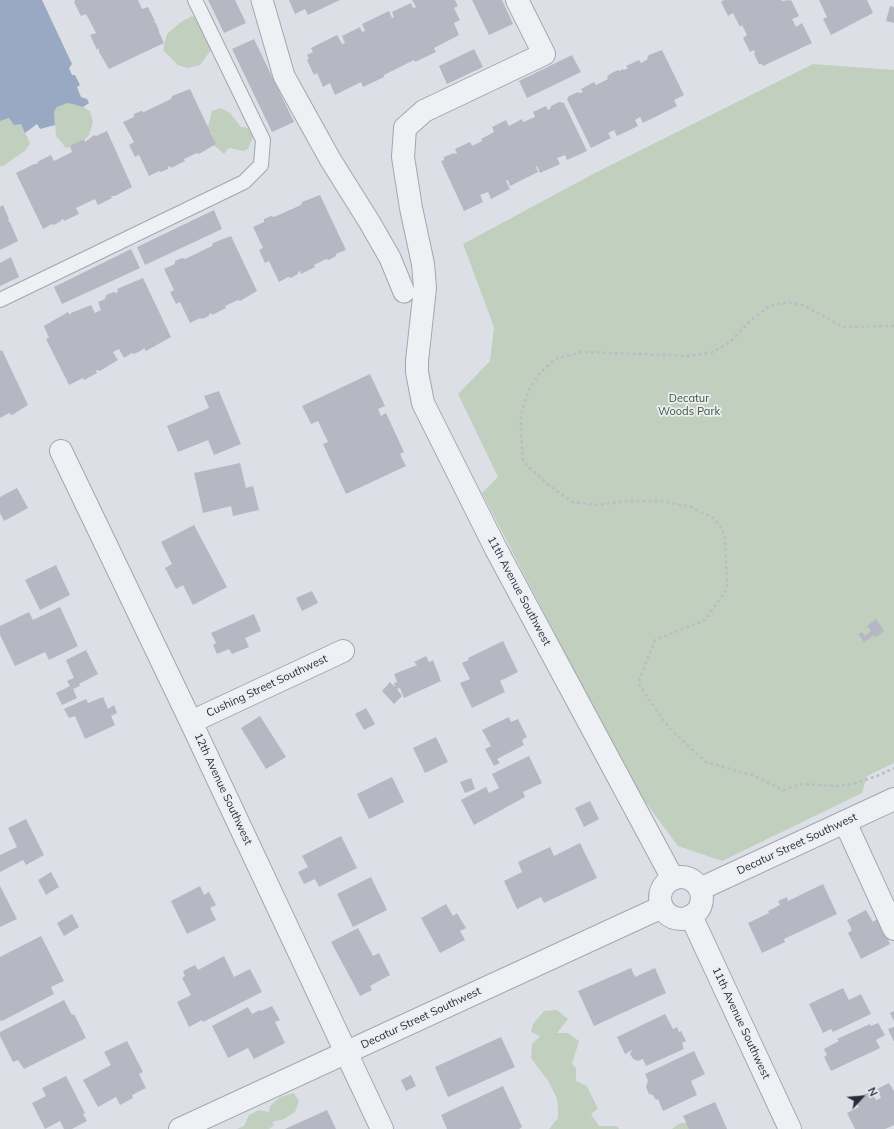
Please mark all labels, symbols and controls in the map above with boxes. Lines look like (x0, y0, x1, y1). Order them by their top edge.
park label: Decatur Woods Park (658, 392, 720, 418)
street label: 11th Avenue Southwest (485, 534, 553, 648)
street label: Cushing Street Southwest (204, 652, 330, 720)
street label: 12th Avenue Southwest (191, 731, 255, 847)
street label: Decatur Street Southwest (735, 810, 859, 878)
street label: 11th Avenue Southwest (709, 965, 773, 1081)
street label: Decatur Street Southwest (359, 984, 483, 1052)
north arrow (842, 1077, 882, 1117)
text: N (865, 1085, 881, 1099)

